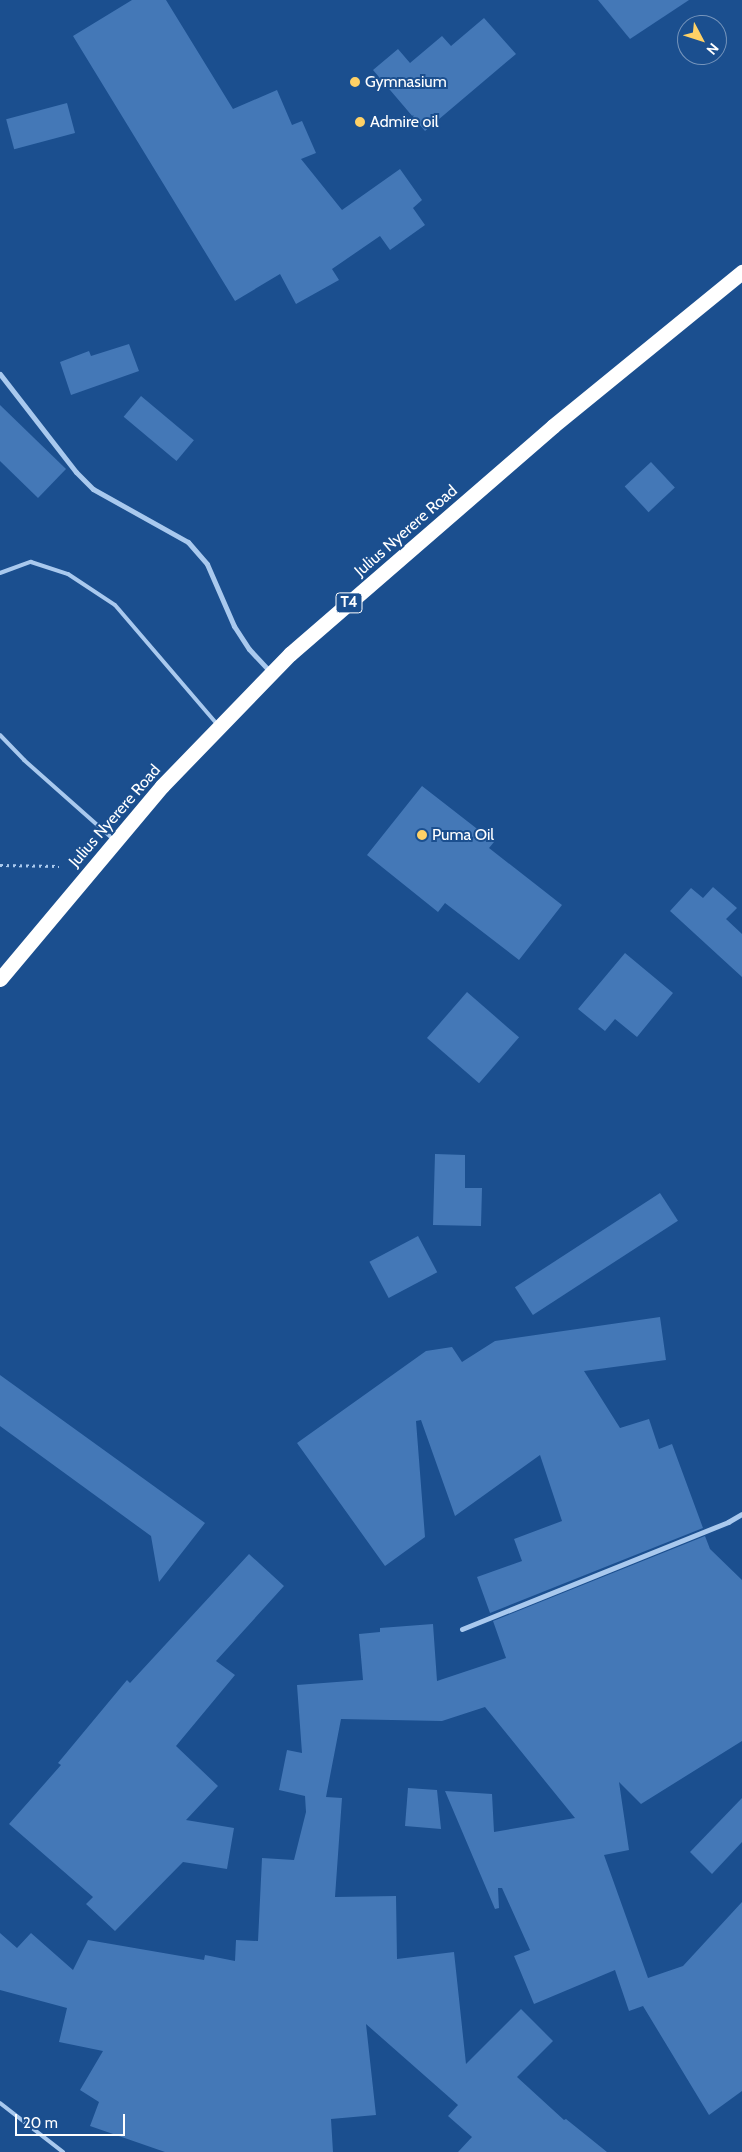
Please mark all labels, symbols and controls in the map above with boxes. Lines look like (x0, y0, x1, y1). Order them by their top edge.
north arrow (677, 15, 727, 65)
text: N (703, 39, 723, 59)
place label: Gymnasium (365, 72, 447, 92)
marker: Gymnasium (349, 76, 361, 88)
place label: Admire oil (370, 112, 439, 132)
marker: Admire oil (354, 116, 366, 128)
street label: Julius Nyerere Road (351, 481, 461, 581)
road number: T4 (335, 590, 363, 616)
street label: Julius Nyerere Road (65, 761, 165, 871)
place label: Puma Oil (432, 825, 494, 845)
marker: Puma Oil (416, 829, 428, 841)
scale bar (18, 2104, 128, 2136)
text: 20 m (23, 2114, 58, 2132)

